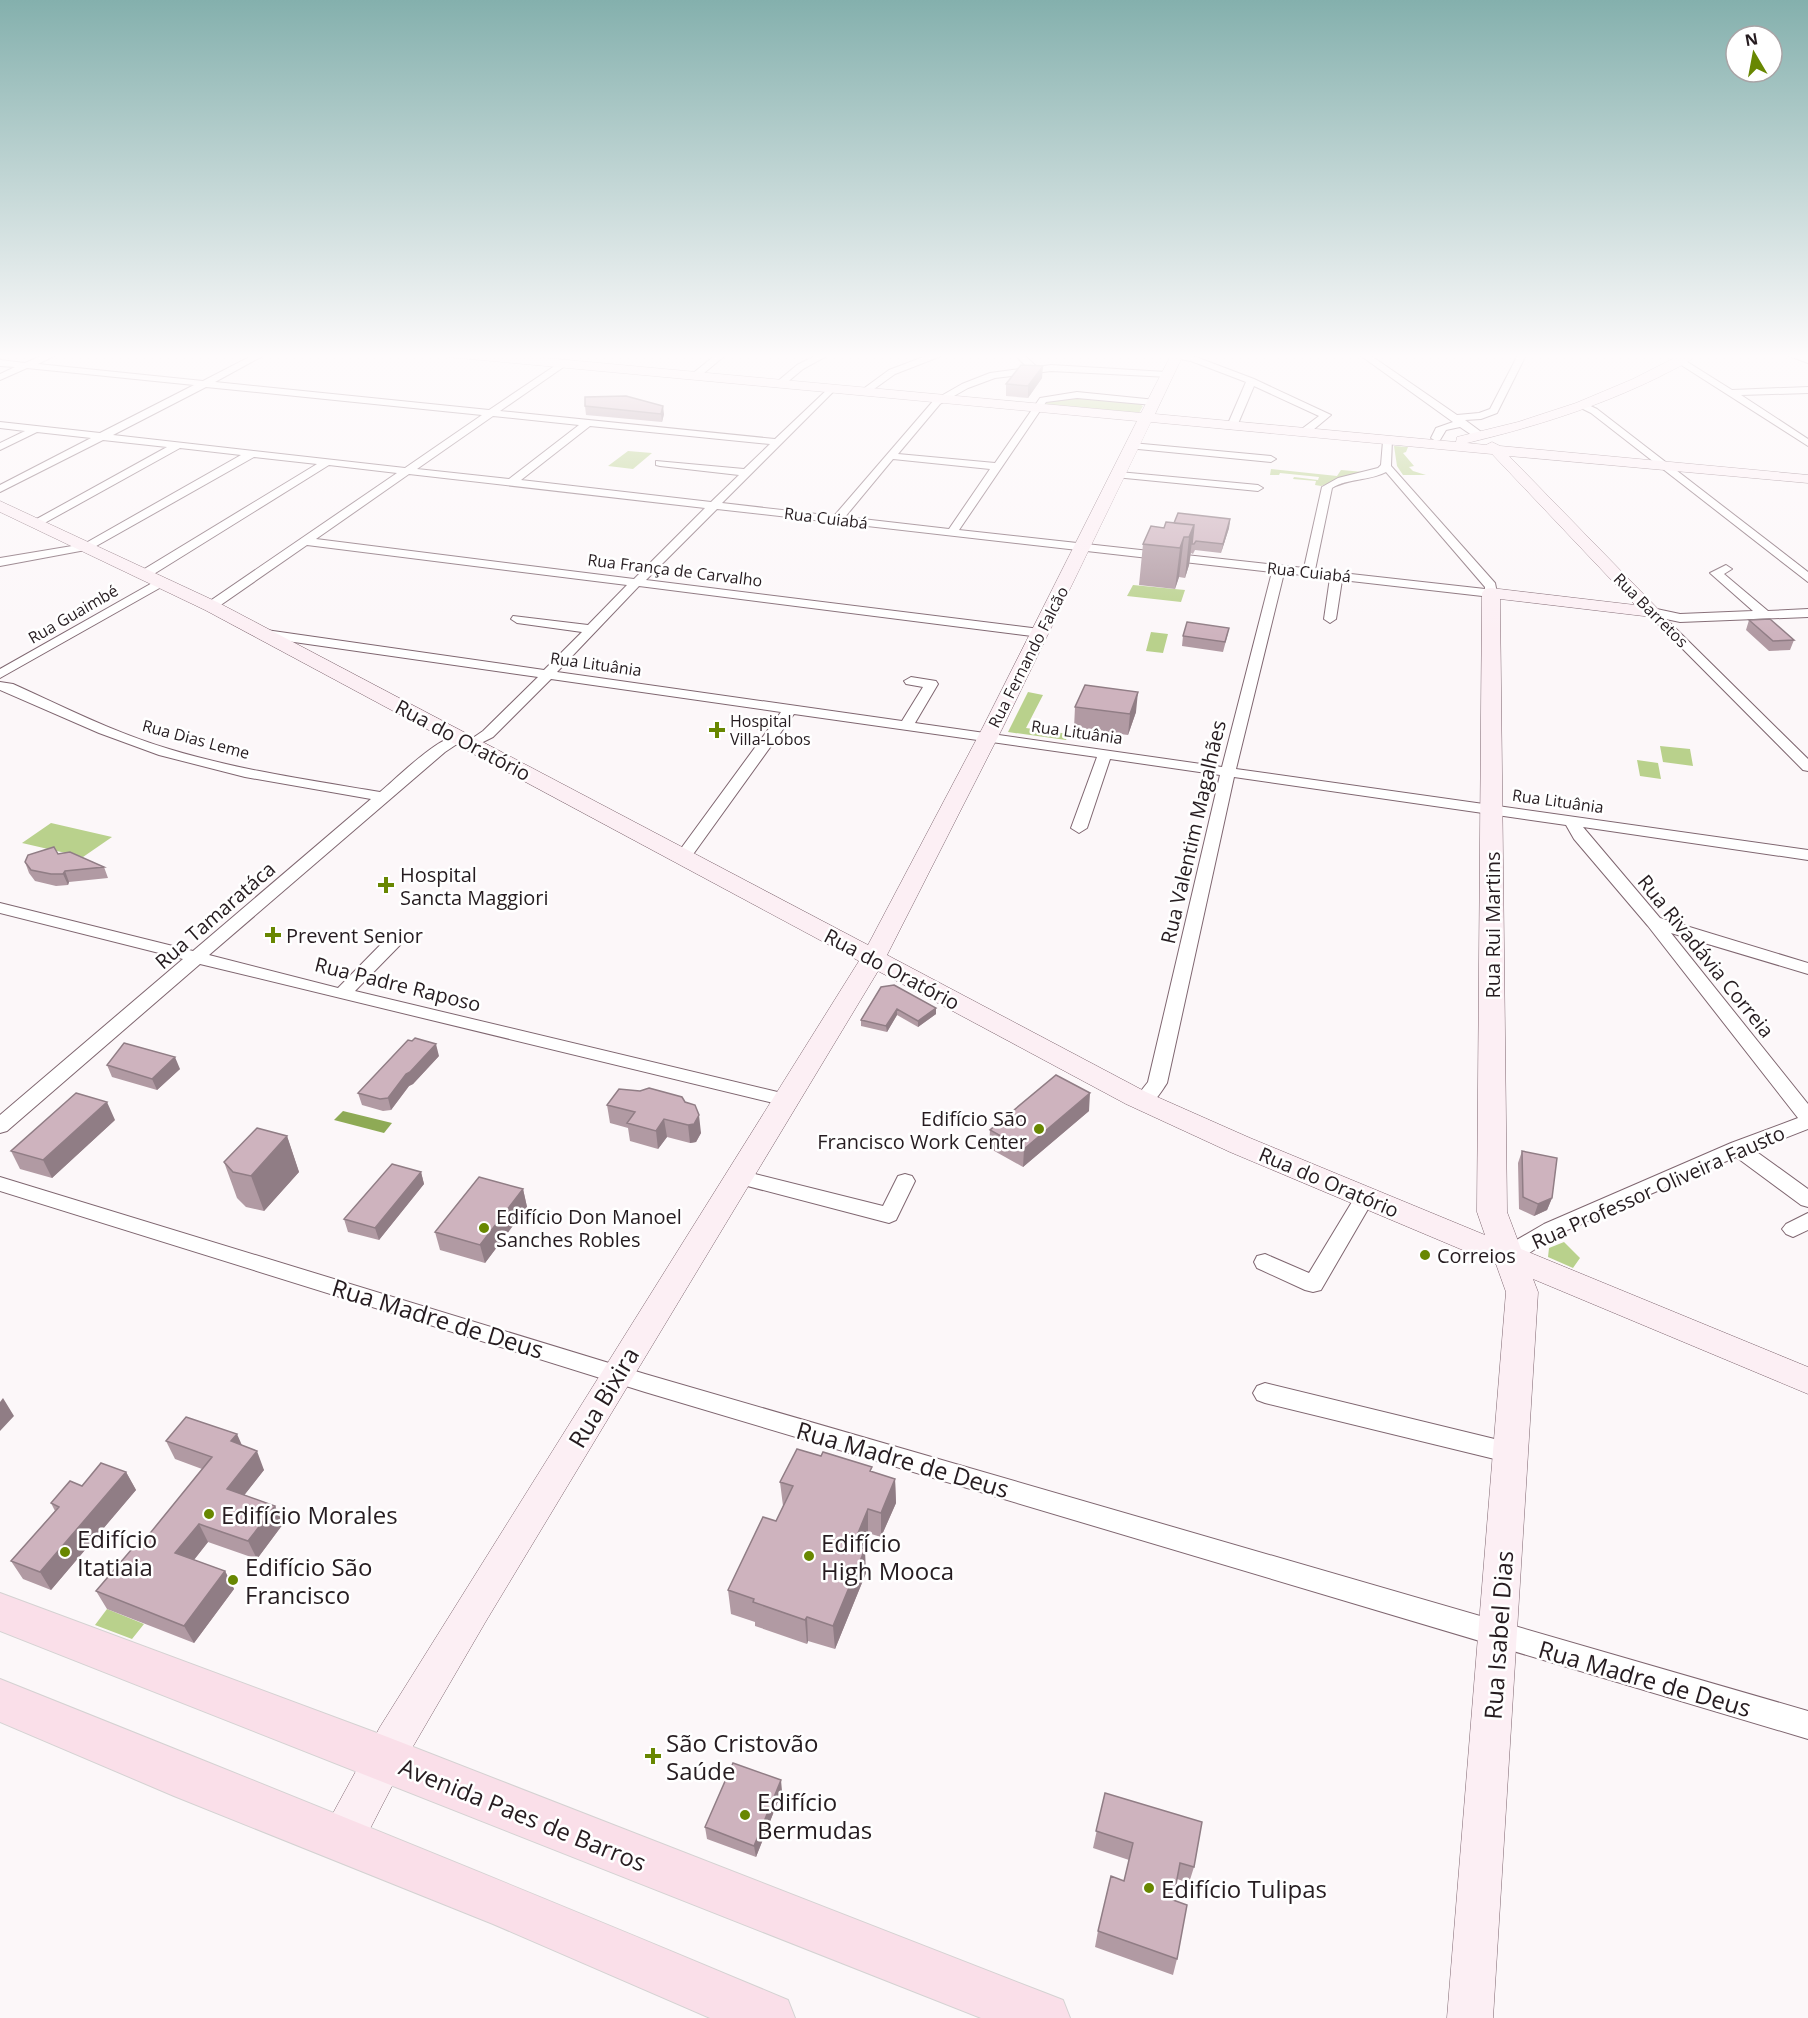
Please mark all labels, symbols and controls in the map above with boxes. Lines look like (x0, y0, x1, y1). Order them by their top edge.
north arrow (1724, 24, 1784, 84)
text: N (1743, 27, 1760, 51)
street label: Rua Cuiabá (783, 502, 869, 534)
street label: Rua França de Carvalho (586, 548, 764, 592)
street label: Rua Cuiabá (1266, 557, 1352, 587)
street label: Rua Barretos (1609, 568, 1693, 652)
street label: Rua Guaimbé (24, 579, 122, 649)
street label: Rua Fernando Falcão (983, 583, 1073, 731)
street label: Rua Lituânia (549, 647, 643, 681)
street label: Rua do Oratório (391, 693, 535, 787)
place label: Hospital Villa-Lobos (730, 710, 811, 750)
street label: Rua Dias Leme (140, 714, 252, 764)
street label: Rua Lituânia (1030, 715, 1124, 749)
street label: Rua Valentim Magalhães (1154, 718, 1232, 946)
marker: Hospital Villa-Lobos (708, 721, 726, 739)
street label: Rua Lituânia (1511, 784, 1605, 818)
street label: Rua Rui Martins (1479, 851, 1506, 999)
street label: Rua Tamaratáca (149, 855, 281, 975)
place label: Hospital Sancta Maggiori (400, 861, 549, 911)
street label: Rua Rivadávia Correia (1632, 869, 1780, 1043)
marker: Hospital Sancta Maggiori (377, 876, 395, 894)
place label: Prevent Senior (286, 922, 423, 949)
street label: Rua do Oratório (820, 922, 964, 1016)
marker: Prevent Senior (264, 926, 282, 944)
street label: Rua Padre Raposo (312, 950, 484, 1018)
place label: Edifício São Francisco Work Center (817, 1105, 1027, 1155)
street label: Rua Professor Oliveira Fausto (1527, 1119, 1789, 1255)
marker: Edifício São Francisco Work Center (1032, 1122, 1046, 1136)
street label: Rua do Oratório (1255, 1140, 1403, 1224)
place label: Edifício Don Manoel Sanches Robles (496, 1203, 682, 1253)
marker: Edifício Don Manoel Sanches Robles (477, 1221, 491, 1235)
place label: Correios (1437, 1242, 1516, 1269)
marker: Correios (1418, 1248, 1432, 1262)
street label: Rua Madre de Deus (328, 1270, 548, 1366)
street label: Rua Bixira (560, 1340, 646, 1454)
street label: Rua Madre de Deus (793, 1413, 1013, 1505)
place label: Edifício Morales (221, 1498, 398, 1531)
marker: Edifício Morales (202, 1507, 216, 1521)
place label: Edifício Itatiaia (77, 1522, 157, 1583)
place label: Edifício High Mooca (821, 1526, 954, 1587)
marker: Edifício Itatiaia (58, 1545, 72, 1559)
marker: Edifício High Mooca (802, 1549, 816, 1563)
street label: Rua Isabel Dias (1476, 1549, 1520, 1721)
place label: Edifício São Francisco (245, 1550, 372, 1611)
marker: Edifício São Francisco (226, 1573, 240, 1587)
street label: Rua Madre de Deus (1535, 1632, 1755, 1724)
place label: São Cristovão Saúde (666, 1726, 818, 1787)
marker: São Cristovão Saúde (644, 1747, 662, 1765)
street label: Avenida Paes de Barros (395, 1749, 651, 1879)
place label: Edifício Bermudas (757, 1785, 872, 1846)
marker: Edifício Bermudas (738, 1808, 752, 1822)
place label: Edifício Tulipas (1161, 1872, 1327, 1905)
marker: Edifício Tulipas (1142, 1881, 1156, 1895)

